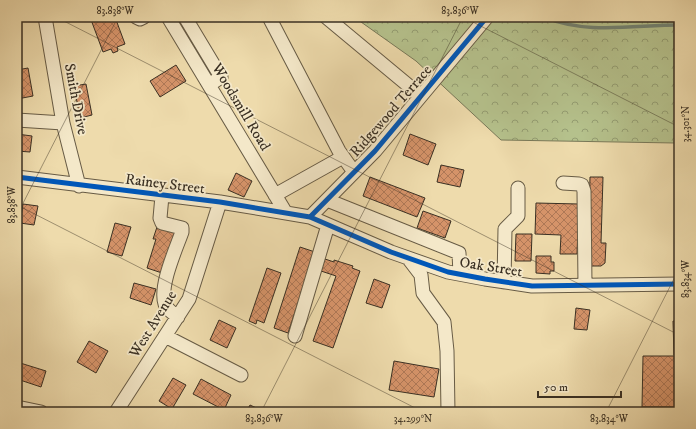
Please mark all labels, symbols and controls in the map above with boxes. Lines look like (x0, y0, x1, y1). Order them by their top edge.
text: 83.838°W (96, 5, 134, 17)
text: 83.836°W (441, 5, 480, 17)
street label: Woodsmill Road (207, 59, 275, 155)
street label: Ridgewood Terrace (346, 61, 436, 161)
street label: Smith Drive (60, 62, 92, 136)
text: 34.301°N (680, 106, 692, 142)
street label: Rainey Street (124, 170, 206, 198)
text: 83.838°W (6, 186, 18, 224)
street label: Oak Street (458, 253, 524, 281)
text: 83.834°W (680, 259, 692, 298)
street label: West Avenue (124, 287, 181, 362)
scale bar (538, 373, 621, 399)
text: 50 m (544, 380, 568, 395)
text: 83.836°W (245, 413, 284, 425)
text: 34.299°N (394, 413, 432, 425)
text: 83.834°W (590, 413, 629, 425)

